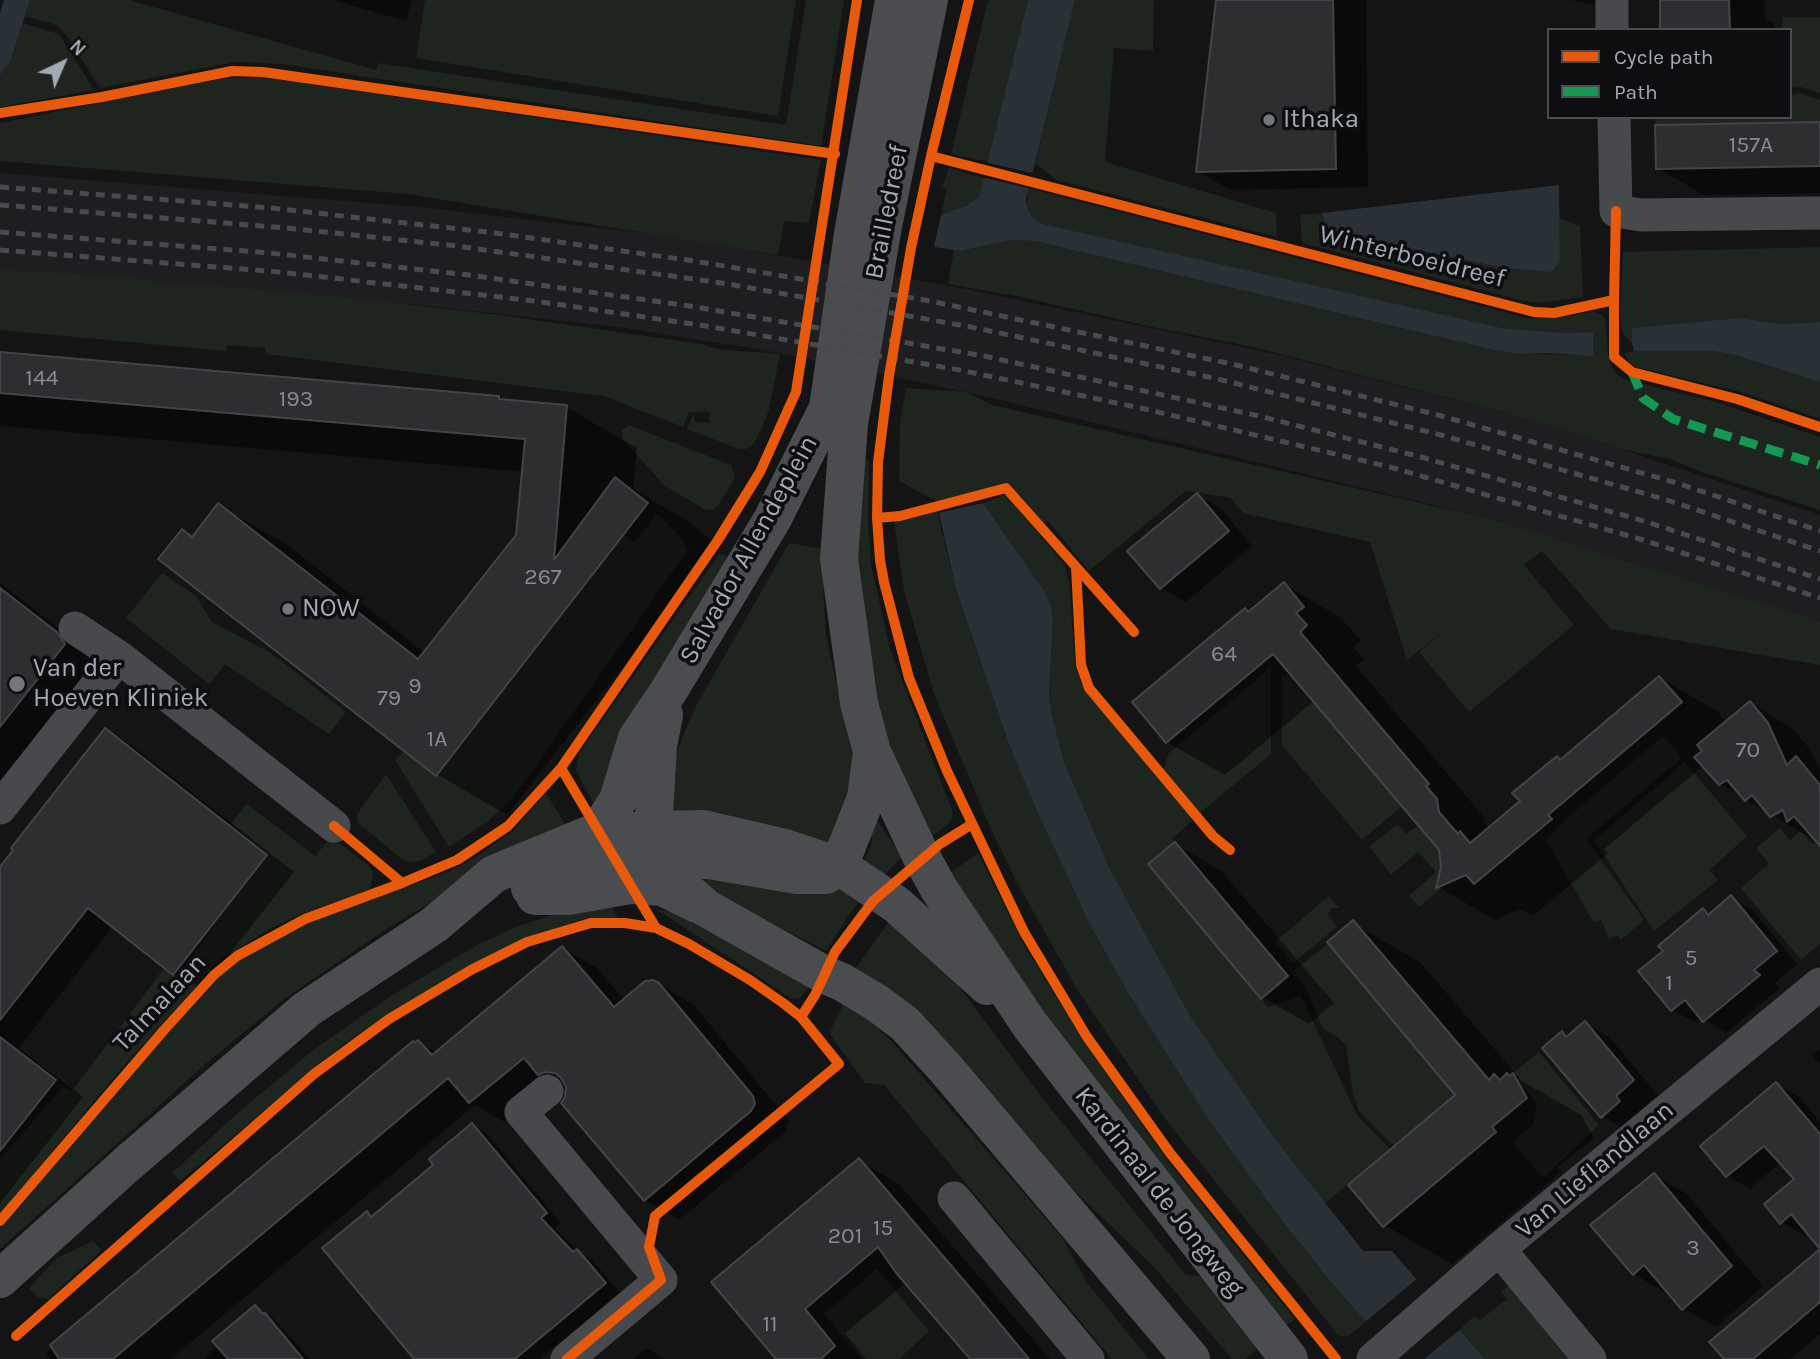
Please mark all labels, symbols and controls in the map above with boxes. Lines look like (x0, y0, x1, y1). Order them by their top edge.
north arrow (28, 28, 98, 98)
legend (1547, 28, 1792, 119)
text: N (65, 35, 90, 61)
text: Cycle path (1614, 45, 1714, 69)
text: Path (1614, 80, 1658, 104)
place label: Ithaka (1283, 104, 1359, 136)
marker: Ithaka (1261, 112, 1277, 128)
house number: 157A (1729, 131, 1773, 159)
street label: Brailledreef (859, 142, 915, 282)
street label: Winterboeidreef (1316, 219, 1508, 295)
house number: 144 (25, 364, 59, 392)
house number: 193 (279, 385, 313, 413)
street label: Salvador Allendeplein (673, 430, 825, 670)
house number: 267 (524, 563, 562, 591)
place label: NOW (302, 593, 360, 625)
marker: NOW (280, 601, 296, 617)
house number: 64 (1211, 640, 1237, 668)
place label: Van der Hoeven Kliniek (33, 653, 208, 714)
house number: 9 (408, 672, 422, 700)
marker: Van der Hoeven Kliniek (7, 674, 27, 694)
house number: 79 (377, 684, 401, 712)
house number: 1A (427, 725, 447, 753)
house number: 70 (1736, 736, 1760, 764)
house number: 5 (1685, 944, 1697, 972)
street label: Talmalaan (107, 948, 213, 1058)
house number: 1 (1665, 969, 1673, 997)
street label: Kardinaal de Jongweg (1068, 1081, 1250, 1303)
street label: Van Lieflandlaan (1510, 1095, 1680, 1245)
house number: 15 (873, 1214, 893, 1242)
house number: 201 (828, 1222, 862, 1250)
house number: 3 (1686, 1234, 1700, 1262)
house number: 11 (762, 1310, 778, 1338)

